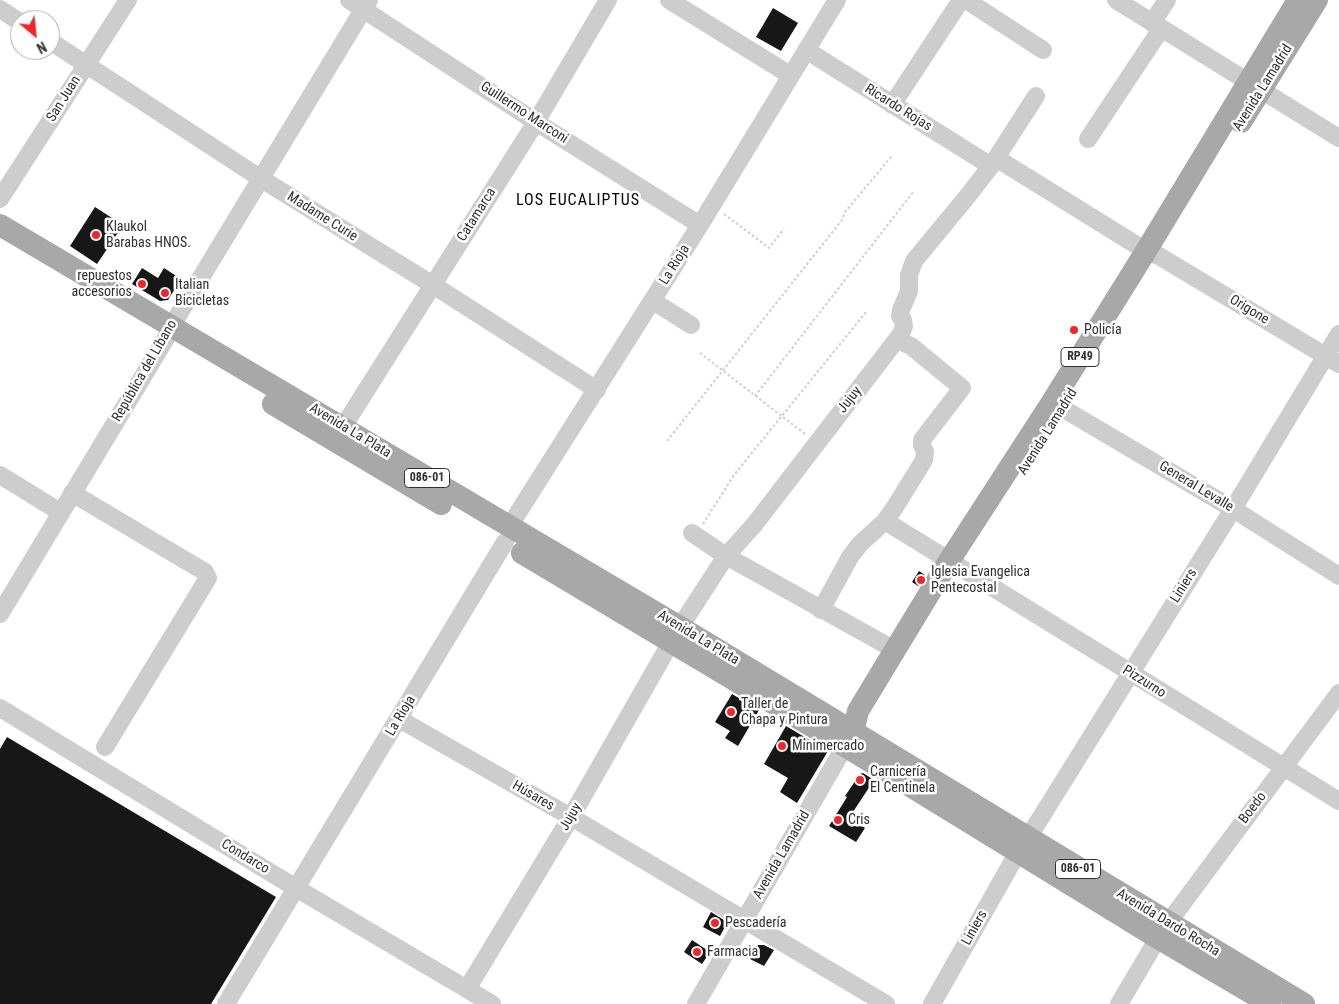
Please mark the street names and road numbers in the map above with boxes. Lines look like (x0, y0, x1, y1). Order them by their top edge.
street label: Avenida Lamadrid (1230, 42, 1296, 134)
street label: San Juan (43, 73, 85, 125)
street label: Guillermo Marconi (477, 78, 571, 148)
street label: Ricardo Rojas (861, 81, 935, 135)
street label: Catamarca (454, 185, 500, 245)
street label: Madame Curie (284, 189, 360, 245)
street label: La Rioja (656, 242, 694, 288)
street label: Origone (1226, 292, 1272, 328)
street label: República del Líbano (109, 317, 181, 425)
road number: RP49 (1061, 348, 1099, 367)
street label: Jujuy (834, 383, 866, 417)
street label: Avenida Lamadrid (1015, 386, 1081, 478)
street label: Avenida La Plata (306, 400, 394, 462)
street label: General Levalle (1156, 458, 1236, 516)
road number: 086-01 (404, 468, 450, 488)
street label: Liniers (1167, 566, 1201, 606)
street label: Avenida La Plata (654, 607, 742, 669)
street label: Pizzurno (1119, 662, 1169, 702)
street label: La Rioja (382, 693, 420, 739)
street label: Húsares (509, 777, 557, 815)
street label: Boedo (1236, 789, 1270, 827)
street label: Jujuy (556, 800, 586, 834)
street label: Avenida Lamadrid (750, 808, 814, 902)
street label: Condarco (218, 836, 272, 878)
road number: 086-01 (1056, 860, 1100, 879)
street label: Avenida Dardo Rocha (1113, 886, 1223, 960)
street label: Liniers (959, 908, 991, 948)

